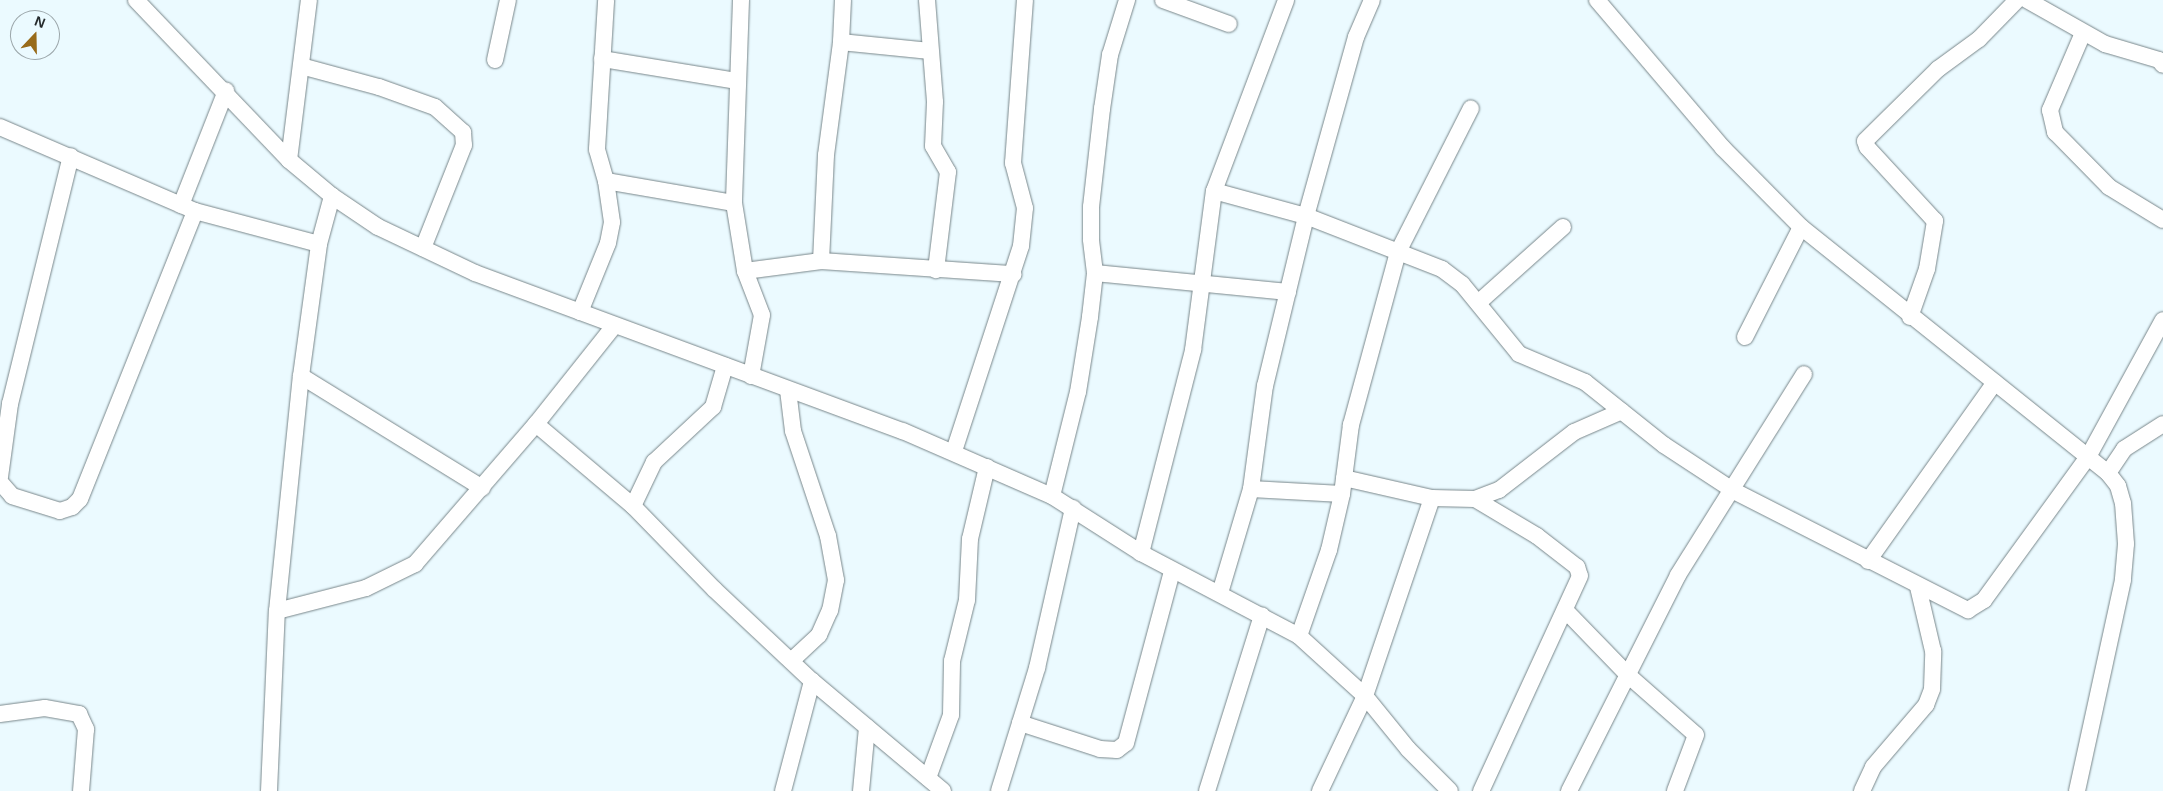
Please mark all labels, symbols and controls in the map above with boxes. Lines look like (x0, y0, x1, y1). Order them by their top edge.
north arrow (10, 10, 60, 60)
text: N (32, 13, 48, 31)

